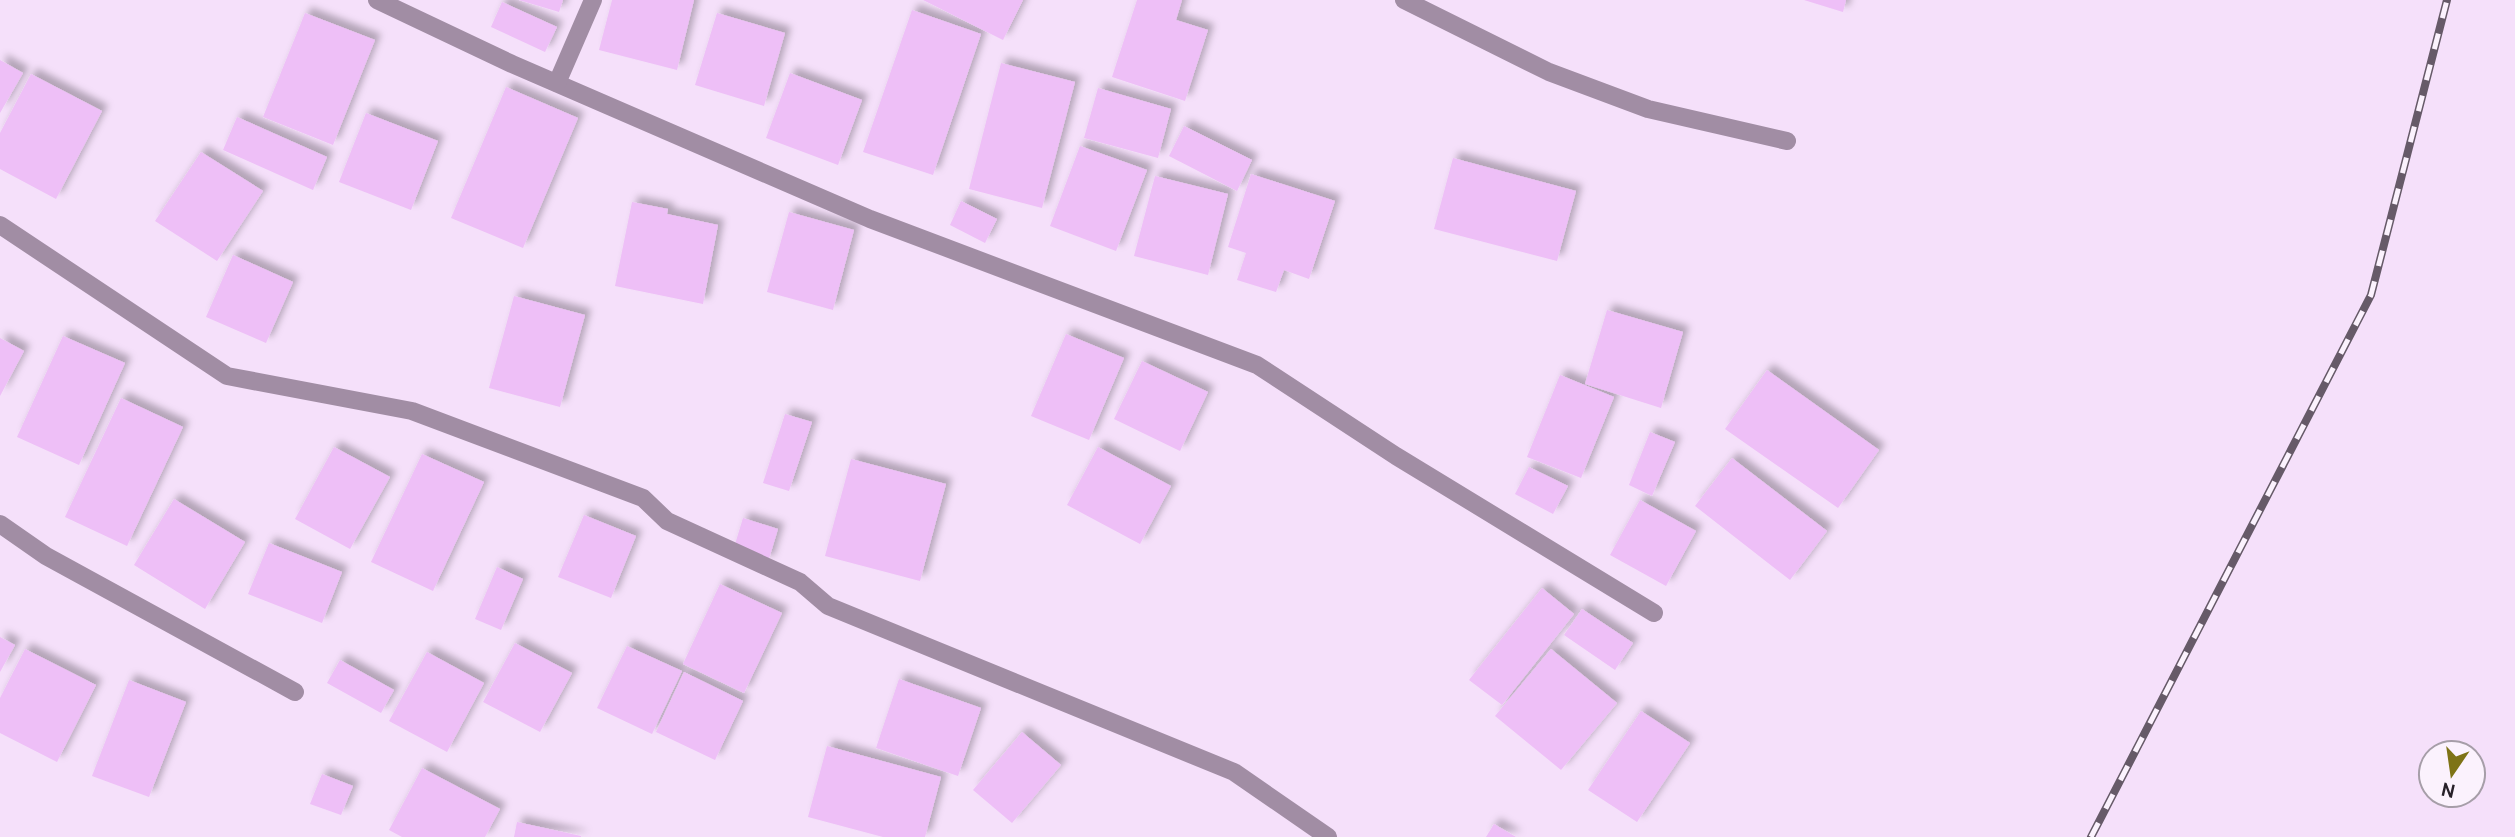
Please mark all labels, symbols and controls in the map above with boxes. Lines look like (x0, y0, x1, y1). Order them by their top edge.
north arrow (2417, 739, 2487, 809)
text: N (2439, 777, 2457, 803)

